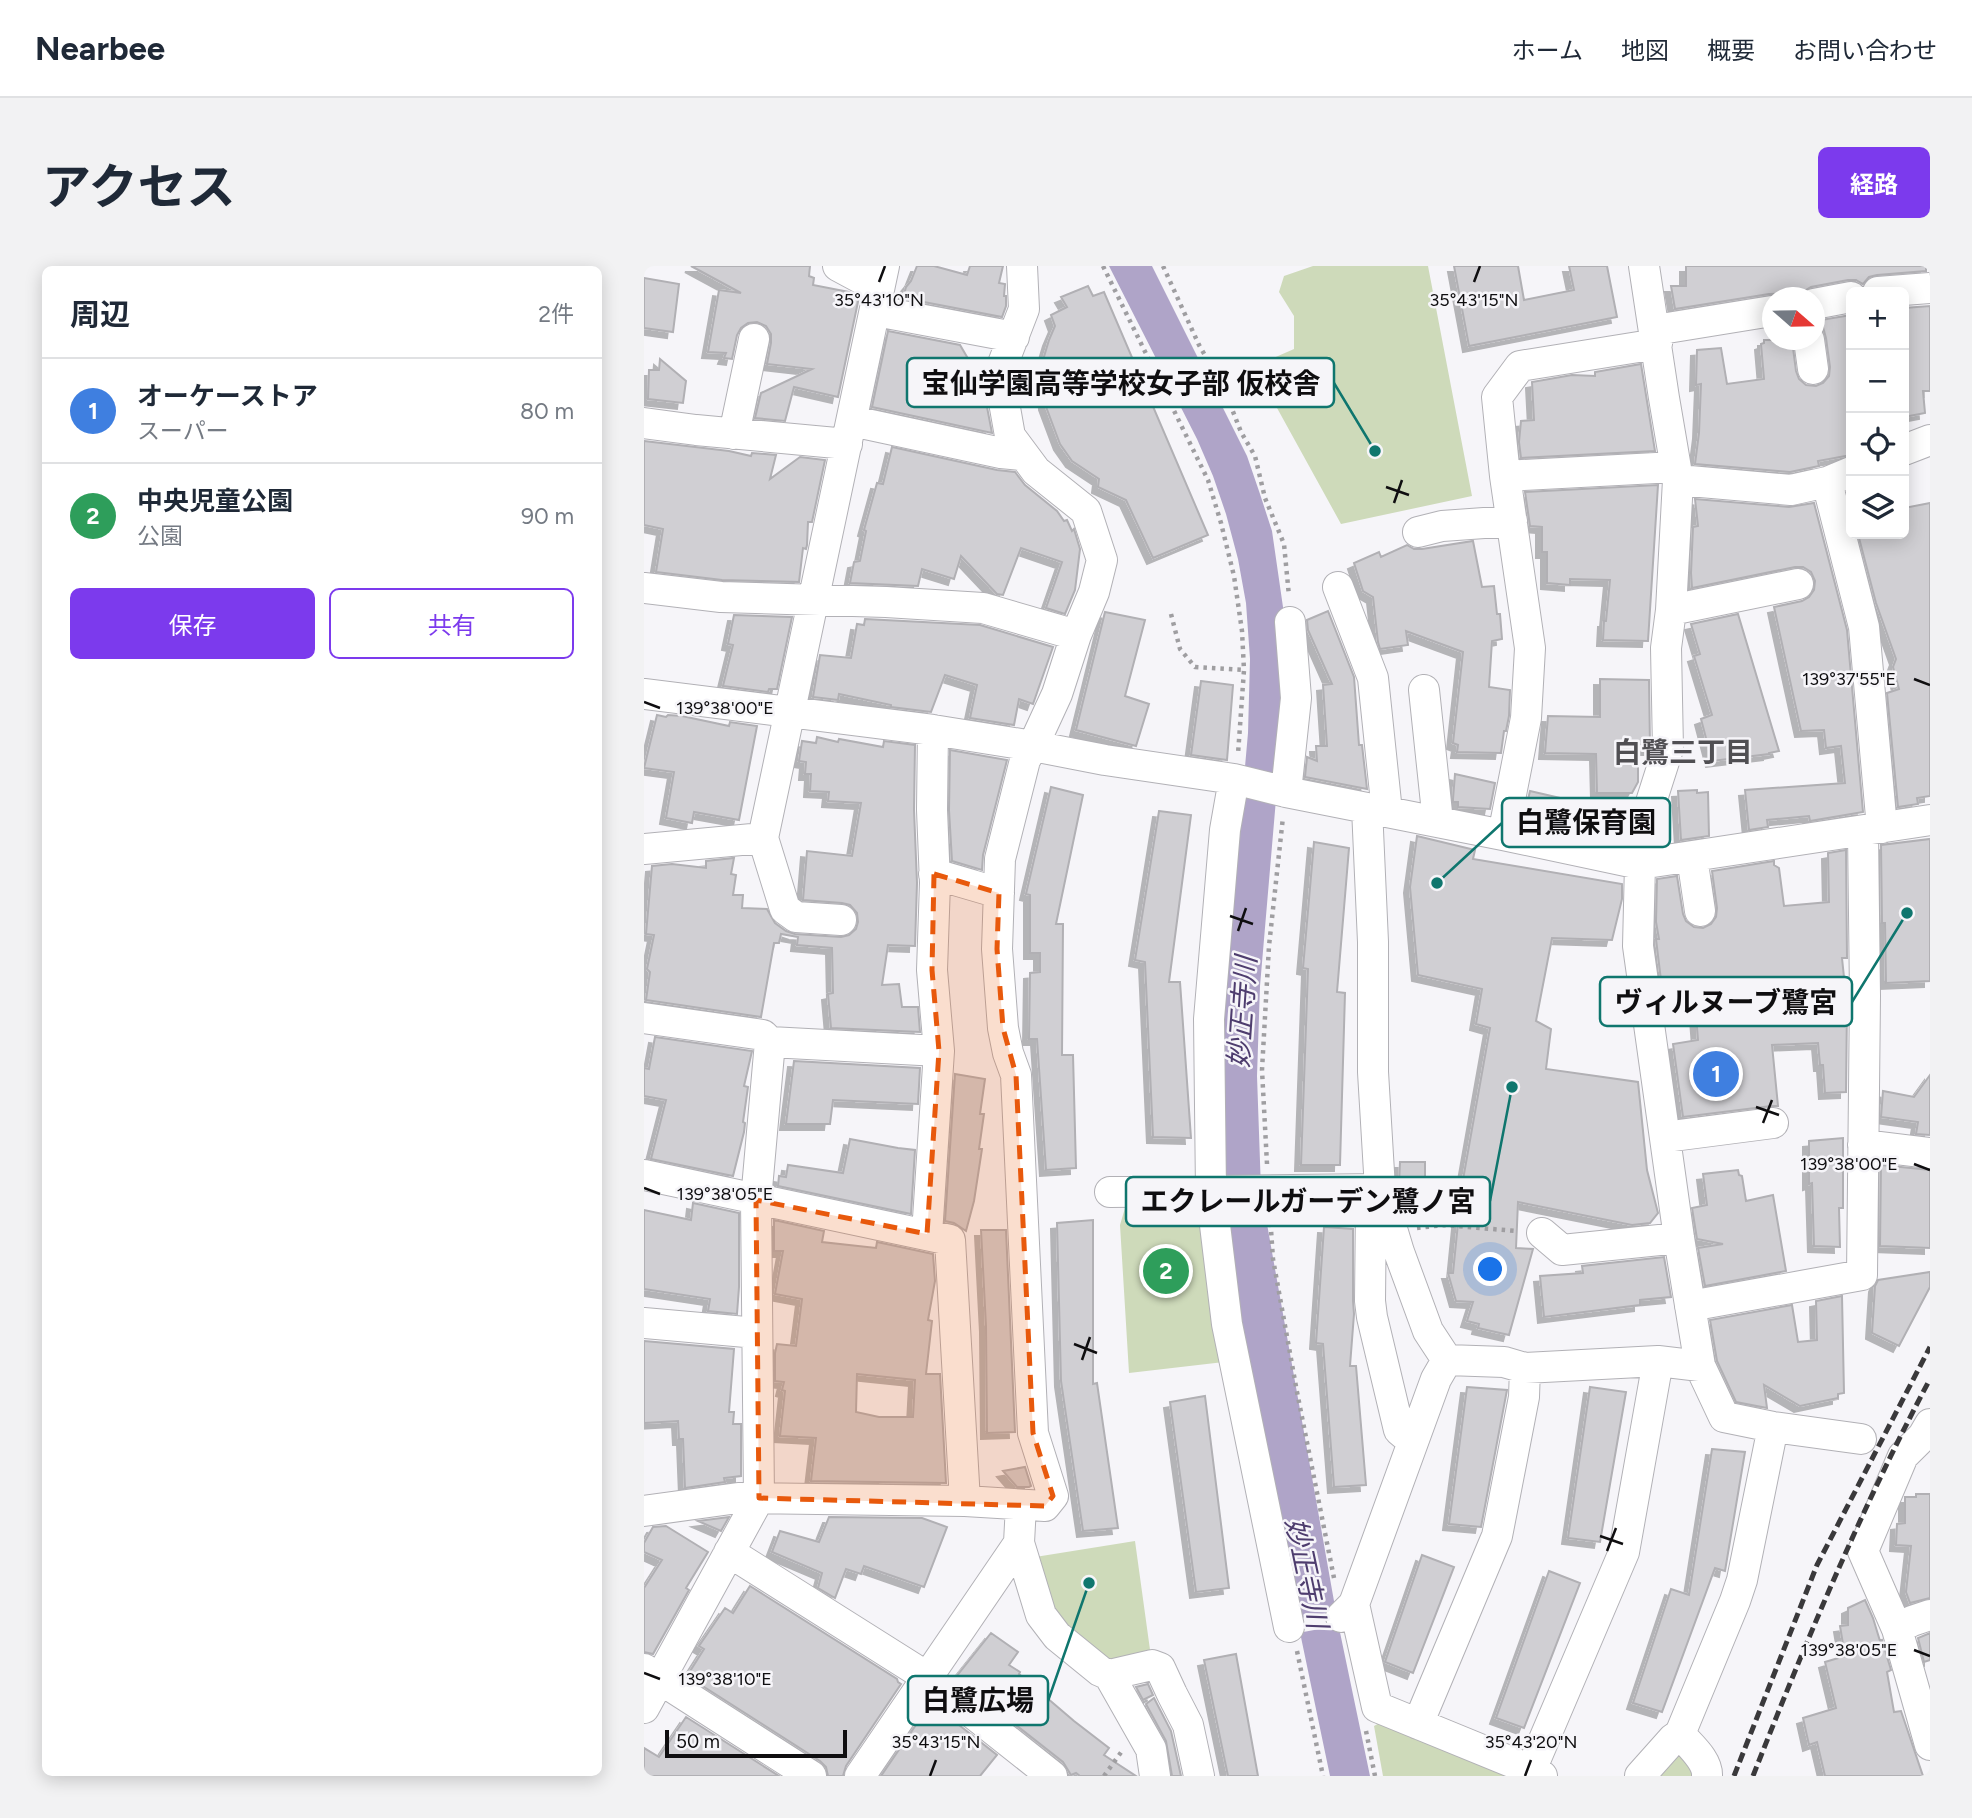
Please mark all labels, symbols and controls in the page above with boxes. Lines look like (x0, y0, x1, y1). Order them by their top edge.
text: Nearbee (35, 29, 165, 68)
text: ホーム (1512, 36, 1583, 65)
text: 地図 (1621, 36, 1669, 65)
text: 概要 (1707, 36, 1755, 65)
text: お問い合わせ (1793, 36, 1937, 65)
button: 経路 (1818, 147, 1930, 218)
text: アクセス (42, 157, 236, 216)
north arrow (1762, 287, 1825, 350)
map controls (1846, 287, 1909, 539)
button: + (1846, 287, 1909, 350)
text: 35°43'10"N (834, 289, 924, 311)
text: 35°43'15"N (1430, 289, 1518, 311)
text: 周辺 (70, 296, 130, 333)
text: 2件 (538, 300, 574, 328)
button: − (1846, 350, 1909, 413)
callout: 宝仙学園高等学校女子部 仮校舎 (907, 358, 1334, 407)
text: 宝仙学園高等学校女子部 仮校舎 (922, 366, 1320, 400)
text: オーケーストア (137, 380, 318, 412)
text: 1 (88, 397, 98, 425)
text: 80 m (520, 397, 574, 425)
button: locate (1846, 413, 1909, 476)
text: スーパー (137, 417, 229, 445)
button: layers (1846, 476, 1909, 539)
text: 中央児童公園 (137, 485, 293, 517)
text: 2 (86, 502, 100, 530)
text: 90 m (521, 502, 574, 530)
text: 公園 (137, 522, 183, 550)
button: 保存 (70, 588, 315, 659)
button: 共有 (329, 588, 574, 659)
text: 139°37'55"E (1802, 668, 1896, 690)
text: 139°38'00"E (676, 697, 774, 719)
district label: 白鷺三丁目 (1613, 735, 1753, 769)
callout: 白鷺保育園 (1502, 798, 1670, 847)
text: 白鷺保育園 (1516, 805, 1656, 839)
water label: 妙正寺川 (1221, 952, 1263, 1069)
callout: ヴィルヌーブ鷺宮 (1600, 977, 1852, 1026)
text: ヴィルヌーブ鷺宮 (1615, 985, 1837, 1019)
pin: 1 (1693, 1048, 1739, 1100)
text: 139°38'00"E (1800, 1153, 1898, 1175)
callout: エクレールガーデン鷺ノ宮 (1126, 1177, 1490, 1226)
text: 139°38'05"E (677, 1183, 773, 1205)
text: エクレールガーデン鷺ノ宮 (1140, 1184, 1476, 1218)
pin: 2 (1143, 1245, 1189, 1297)
your location (1473, 1252, 1507, 1286)
water label: 妙正寺川 (1279, 1515, 1336, 1634)
text: 139°38'05"E (1801, 1639, 1897, 1661)
text: 139°38'10"E (678, 1668, 772, 1690)
callout: 白鷺広場 (908, 1676, 1048, 1725)
text: 白鷺広場 (922, 1683, 1034, 1717)
scale bar (665, 1727, 847, 1759)
text: 50 m (676, 1730, 720, 1753)
text: 35°43'15"N (892, 1731, 980, 1753)
text: 35°43'20"N (1485, 1731, 1577, 1753)

